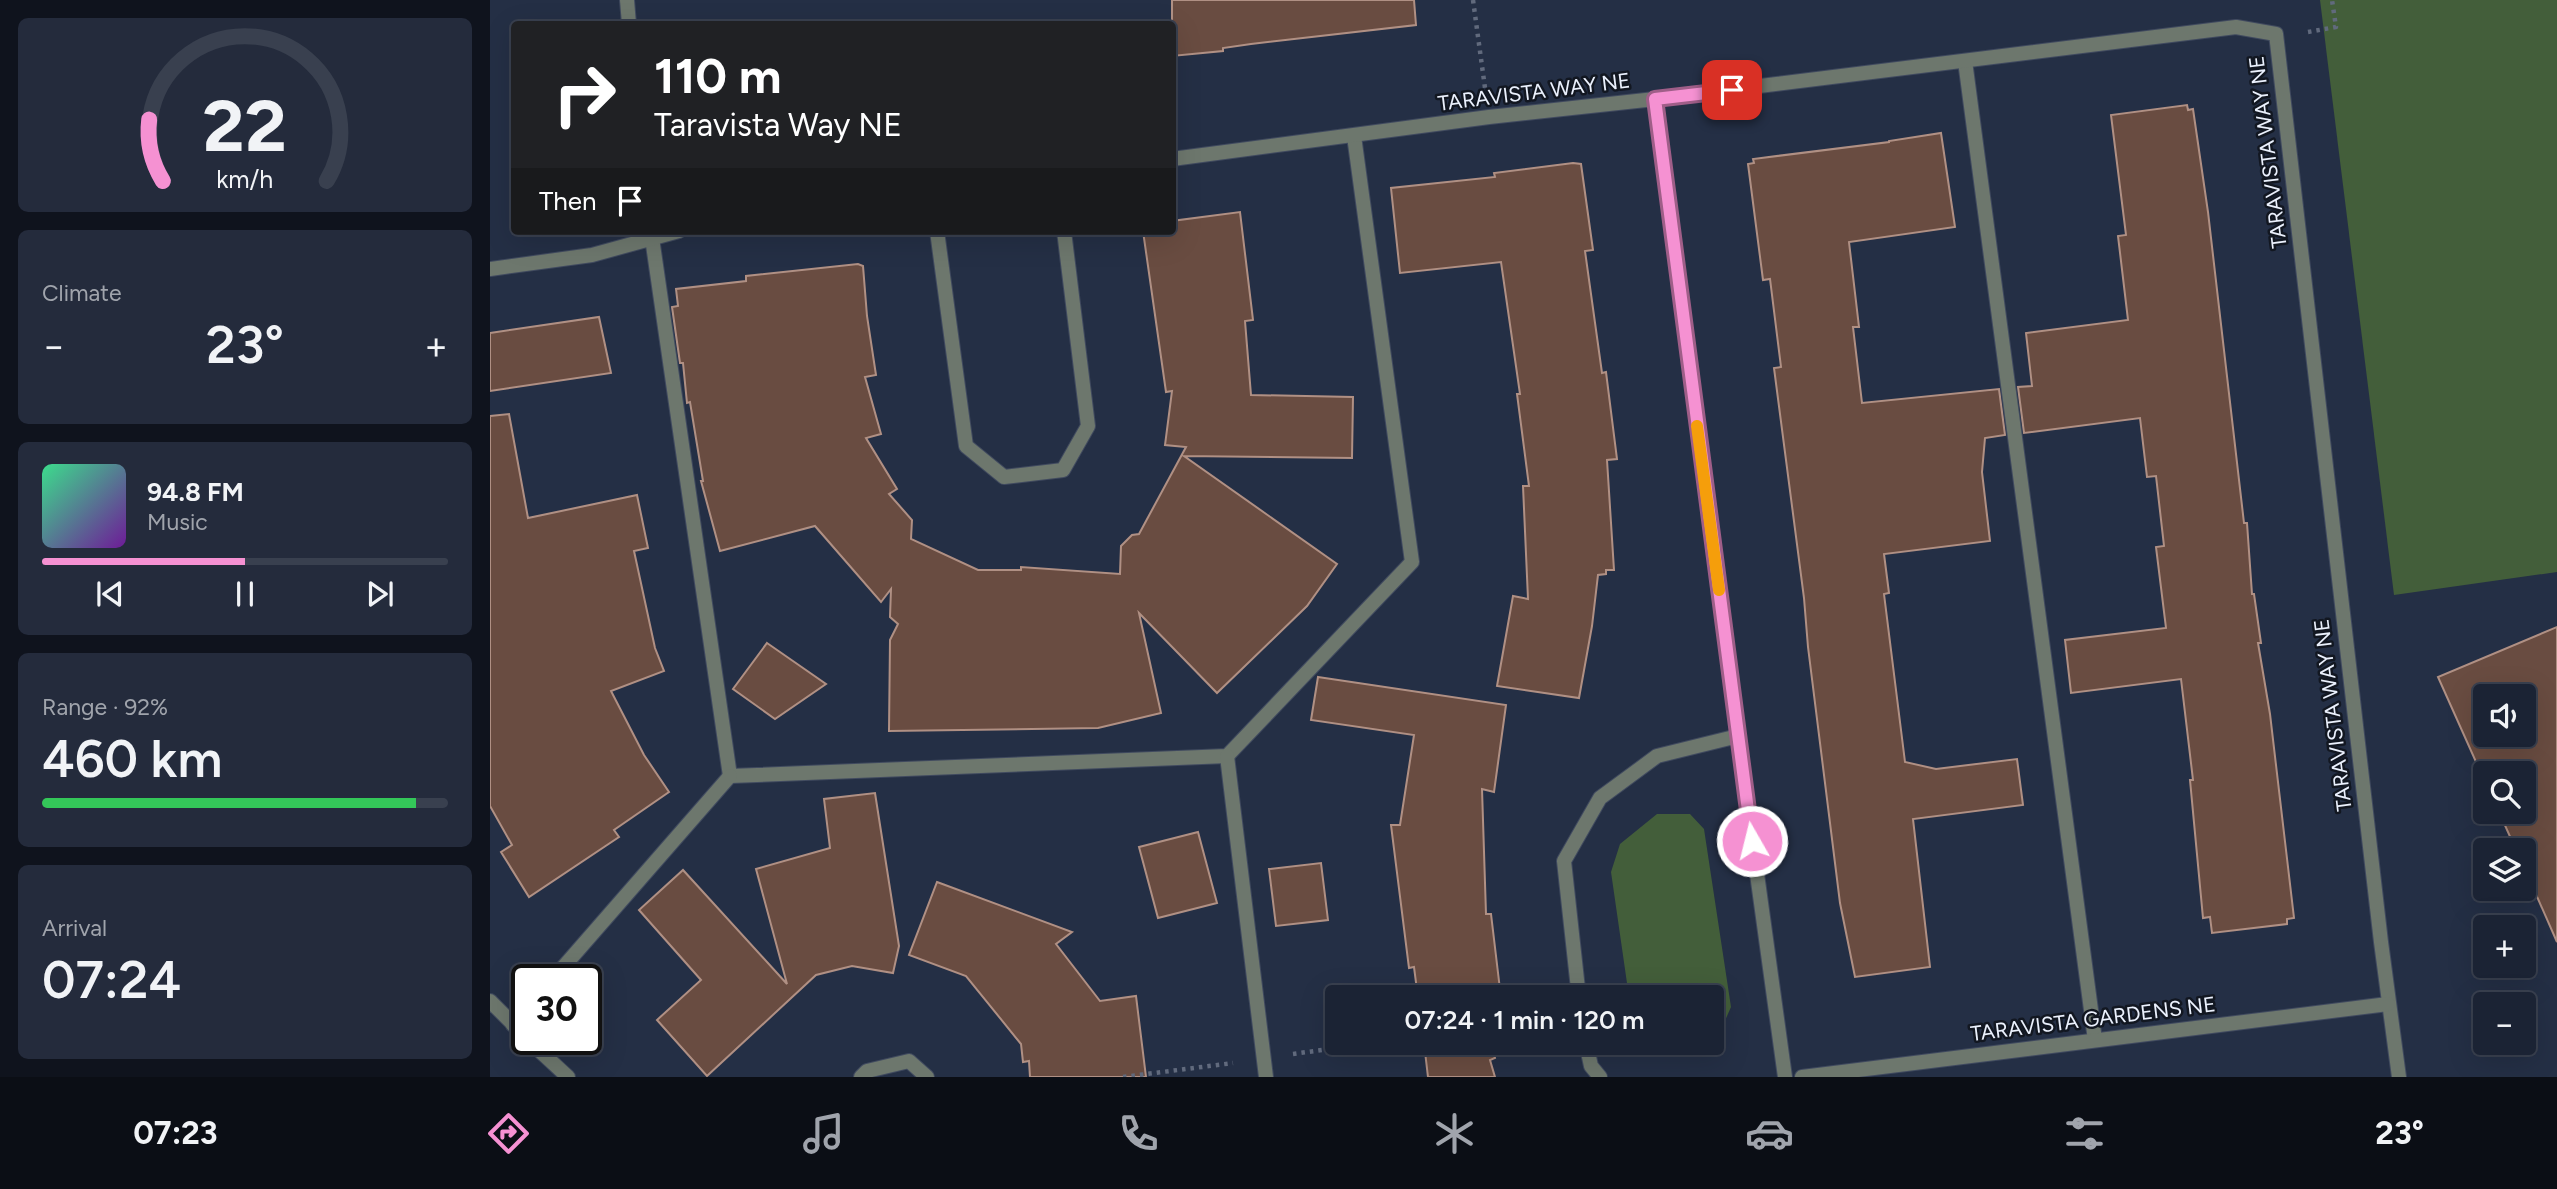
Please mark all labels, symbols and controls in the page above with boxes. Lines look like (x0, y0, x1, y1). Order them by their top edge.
text: 110 m (654, 46, 782, 105)
icon: right (539, 49, 630, 140)
street label: TARAVISTA WAY NE (2243, 54, 2292, 250)
pin (1702, 60, 1762, 120)
street label: TARAVISTA WAY NE (1436, 67, 1632, 116)
icon: arrive (1713, 71, 1751, 109)
text: 22 (203, 82, 287, 169)
text: Taravista Way NE (654, 106, 902, 144)
text: km/h (216, 164, 274, 194)
icon: arrive (611, 182, 649, 220)
text: Then (539, 185, 597, 217)
text: Climate (42, 279, 121, 307)
text: 23° (206, 314, 284, 376)
text: − (42, 323, 66, 369)
text: + (424, 323, 448, 369)
text: 94.8 FM (147, 476, 244, 508)
text: Music (147, 508, 208, 536)
icon: previous (91, 575, 129, 613)
icon: pause (226, 575, 264, 613)
icon: next (361, 575, 399, 613)
street label: TARAVISTA WAY NE (2308, 617, 2357, 813)
map controls (2473, 684, 2536, 1055)
button: sound (2473, 684, 2536, 747)
text: Range · 92% (42, 693, 168, 721)
text: 460 km (42, 728, 222, 790)
button: search (2473, 761, 2536, 824)
position arrow (1715, 804, 1789, 878)
button: layers (2473, 838, 2536, 901)
text: Arrival (42, 914, 107, 942)
button: + (2473, 915, 2536, 978)
text: 07:24 (42, 949, 181, 1011)
speed limit sign: 30 (511, 964, 602, 1055)
street label: TARAVISTA GARDENS NE (1969, 991, 2217, 1046)
button: − (2473, 992, 2536, 1055)
text: 07:24 · 1 min · 120 m (1404, 1004, 1645, 1036)
icon: directions (484, 1109, 533, 1158)
icon: music (799, 1109, 848, 1158)
icon: phone (1114, 1109, 1163, 1158)
icon: climate (1430, 1109, 1479, 1158)
icon: car (1745, 1109, 1794, 1158)
icon: filters (2060, 1109, 2109, 1158)
text: 07:23 (133, 1114, 218, 1152)
text: 23° (2375, 1114, 2424, 1152)

